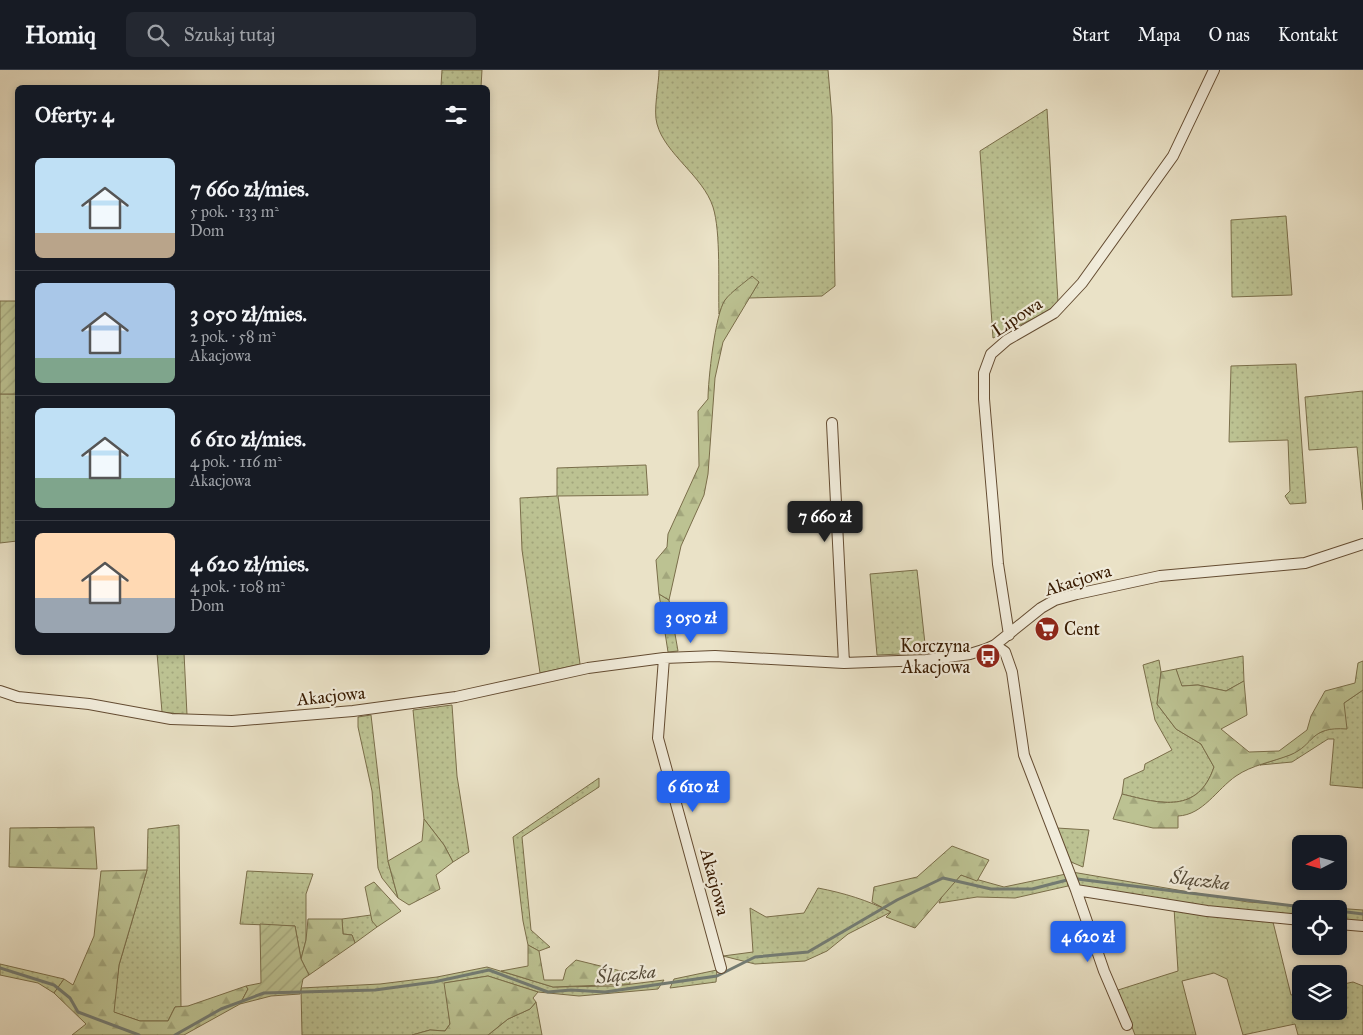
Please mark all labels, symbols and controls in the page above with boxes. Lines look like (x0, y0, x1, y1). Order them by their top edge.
search box (126, 12, 476, 57)
text: Homiq (25, 20, 96, 50)
icon: search (144, 21, 172, 49)
text: Szukaj tutaj (184, 23, 275, 46)
text: Start (1072, 24, 1110, 46)
text: Mapa (1138, 24, 1180, 46)
text: O nas (1208, 24, 1250, 46)
text: Kontakt (1278, 24, 1338, 46)
icon: filters (442, 101, 470, 129)
text: Oferty: 4 (35, 102, 114, 128)
text: 7 660 zł/mies. (190, 176, 309, 202)
icon: home (75, 178, 135, 238)
text: 5 pok. · 133 m² (190, 202, 279, 221)
text: Dom (190, 221, 224, 240)
street label: Lipowa (988, 292, 1047, 341)
text: 3 050 zł/mies. (190, 301, 307, 327)
icon: home (75, 303, 135, 363)
text: 2 pok. · 58 m² (190, 327, 276, 346)
text: Akacjowa (190, 346, 251, 365)
text: 6 610 zł/mies. (190, 426, 306, 452)
icon: home (75, 428, 135, 488)
text: 4 pok. · 116 m² (190, 452, 282, 471)
text: Akacjowa (190, 471, 251, 490)
pin: 7 660 zł (773, 500, 877, 543)
text: 7 660 zł (799, 507, 851, 526)
text: 4 620 zł/mies. (190, 551, 309, 577)
icon: home (75, 553, 135, 613)
street label: Akacjowa (1041, 559, 1114, 601)
text: 4 pok. · 108 m² (190, 577, 285, 596)
text: Dom (190, 596, 224, 615)
pin: 3 050 zł (639, 602, 743, 644)
text: 3 050 zł (665, 608, 717, 627)
supermarket icon: Cent (1034, 616, 1060, 642)
place label: Cent (1064, 618, 1100, 640)
place label: Korczyna Akacjowa (900, 635, 970, 678)
bus stop icon: Korczyna Akacjowa (975, 643, 1001, 669)
street label: Akacjowa (295, 681, 367, 711)
pin: 6 610 zł (641, 770, 745, 813)
text: 6 610 zł (668, 777, 718, 796)
north arrow (1292, 835, 1348, 890)
map controls (1292, 835, 1347, 1020)
street label: Akacjowa (695, 845, 735, 918)
water label: Ślączka (1168, 864, 1231, 895)
button: locate (1292, 900, 1347, 955)
pin: 4 620 zł (1036, 920, 1140, 963)
text: 4 620 zł (1062, 927, 1114, 946)
water label: Ślączka (594, 958, 657, 989)
button: layers (1292, 965, 1347, 1020)

